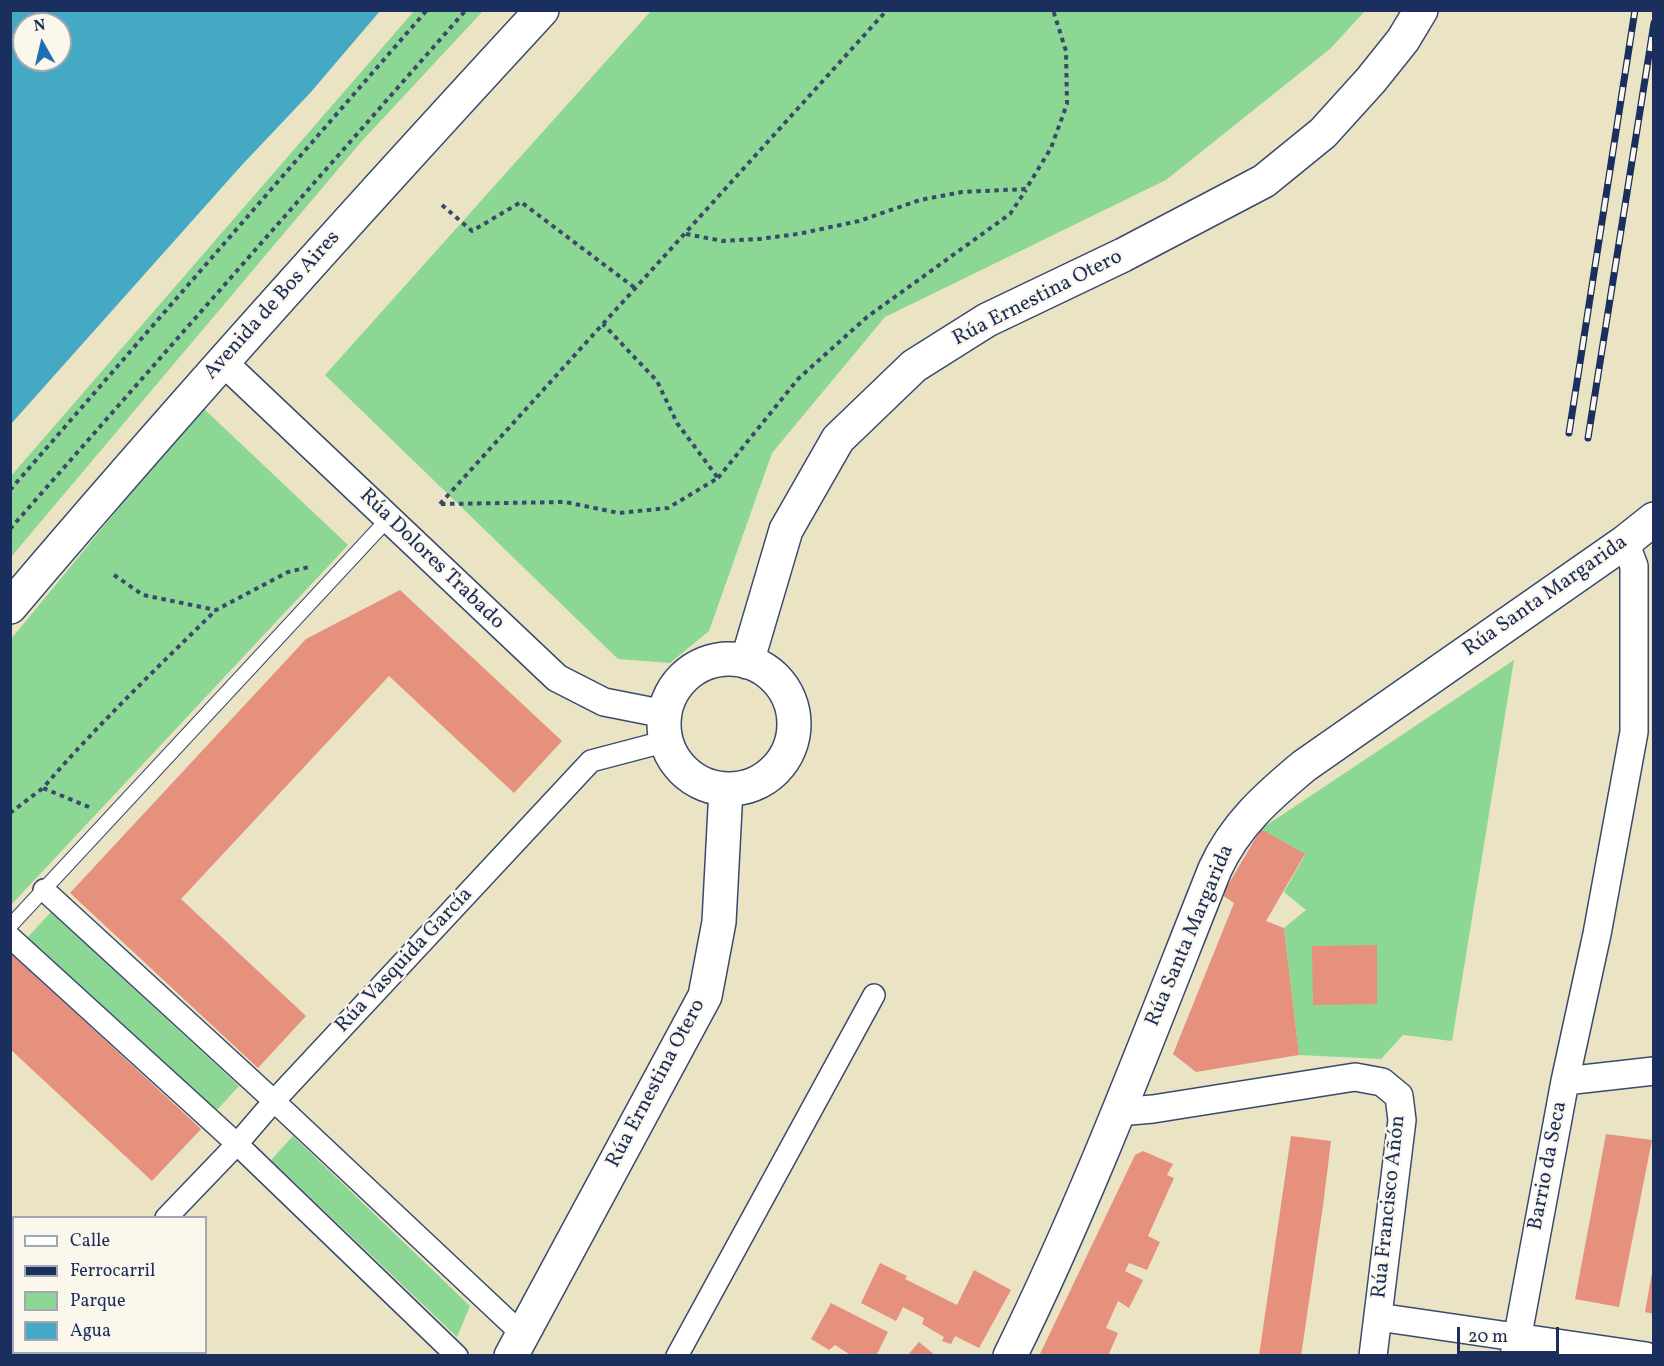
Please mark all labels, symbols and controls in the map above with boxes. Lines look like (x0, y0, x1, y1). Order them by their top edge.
north arrow (12, 12, 72, 72)
text: N (32, 14, 47, 38)
street label: Avenida de Bos Aires (199, 226, 347, 386)
street label: Rúa Ernestina Otero (949, 245, 1127, 353)
street label: Rúa Dolores Trabado (353, 484, 509, 636)
street label: Rúa Santa Margarida (1459, 531, 1633, 663)
street label: Rúa Santa Margarida (1141, 841, 1241, 1031)
street label: Rúa Vasquida García (331, 883, 479, 1039)
street label: Rúa Ernestina Otero (602, 995, 712, 1173)
street label: Barrio da Seca (1524, 1099, 1574, 1233)
street label: Rúa Francisco Añón (1368, 1114, 1412, 1300)
legend (12, 1216, 207, 1354)
text: Calle (70, 1229, 110, 1254)
text: Ferrocarril (70, 1259, 155, 1284)
text: Parque (70, 1289, 125, 1314)
scale bar (1460, 1315, 1562, 1353)
text: Agua (70, 1319, 111, 1344)
text: 20 m (1468, 1325, 1508, 1350)

